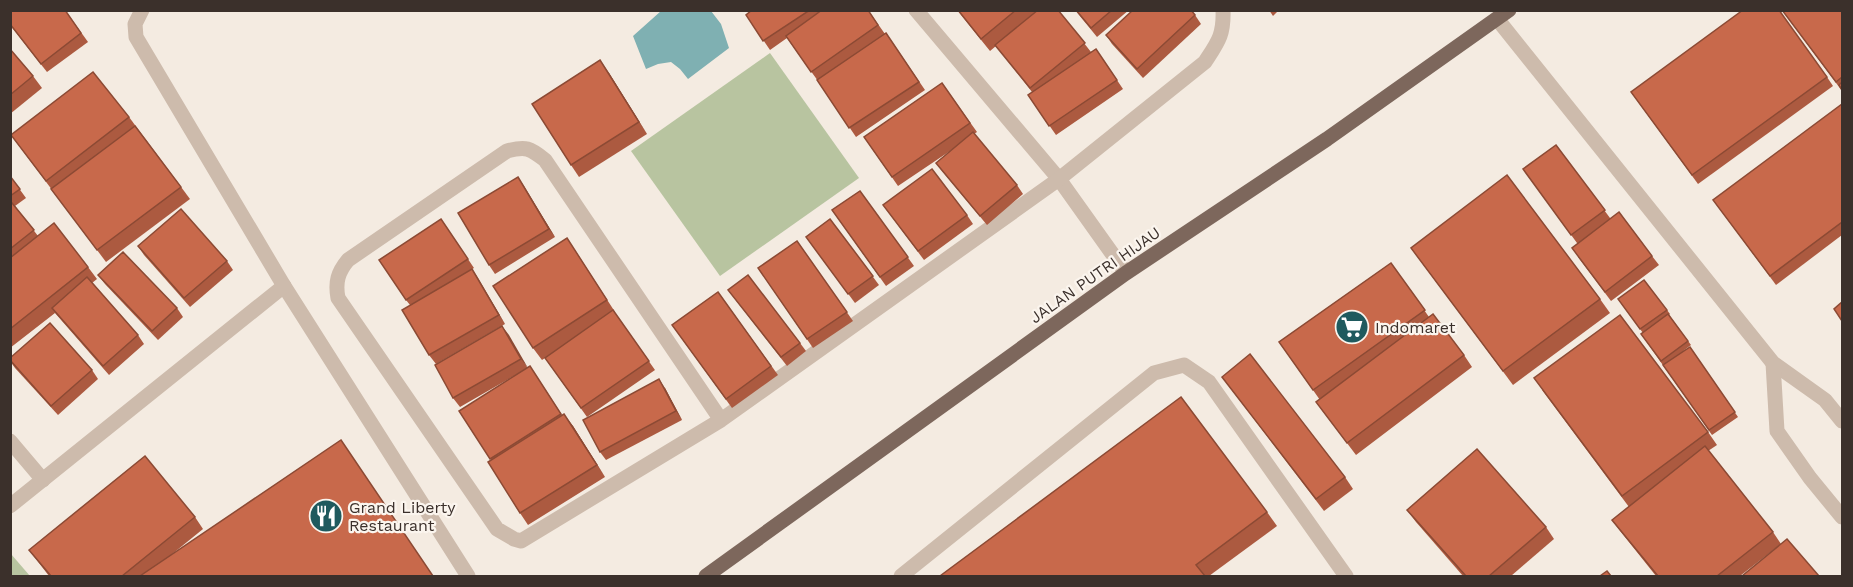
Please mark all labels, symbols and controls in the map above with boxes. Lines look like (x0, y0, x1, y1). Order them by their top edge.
street label: JALAN PUTRI HIJAU (1026, 223, 1164, 327)
supermarket icon: Indomaret (1334, 309, 1370, 345)
place label: Indomaret (1375, 318, 1456, 337)
restaurant icon: Grand Liberty Restaurant (308, 498, 344, 534)
place label: Grand Liberty Restaurant (349, 498, 456, 535)

